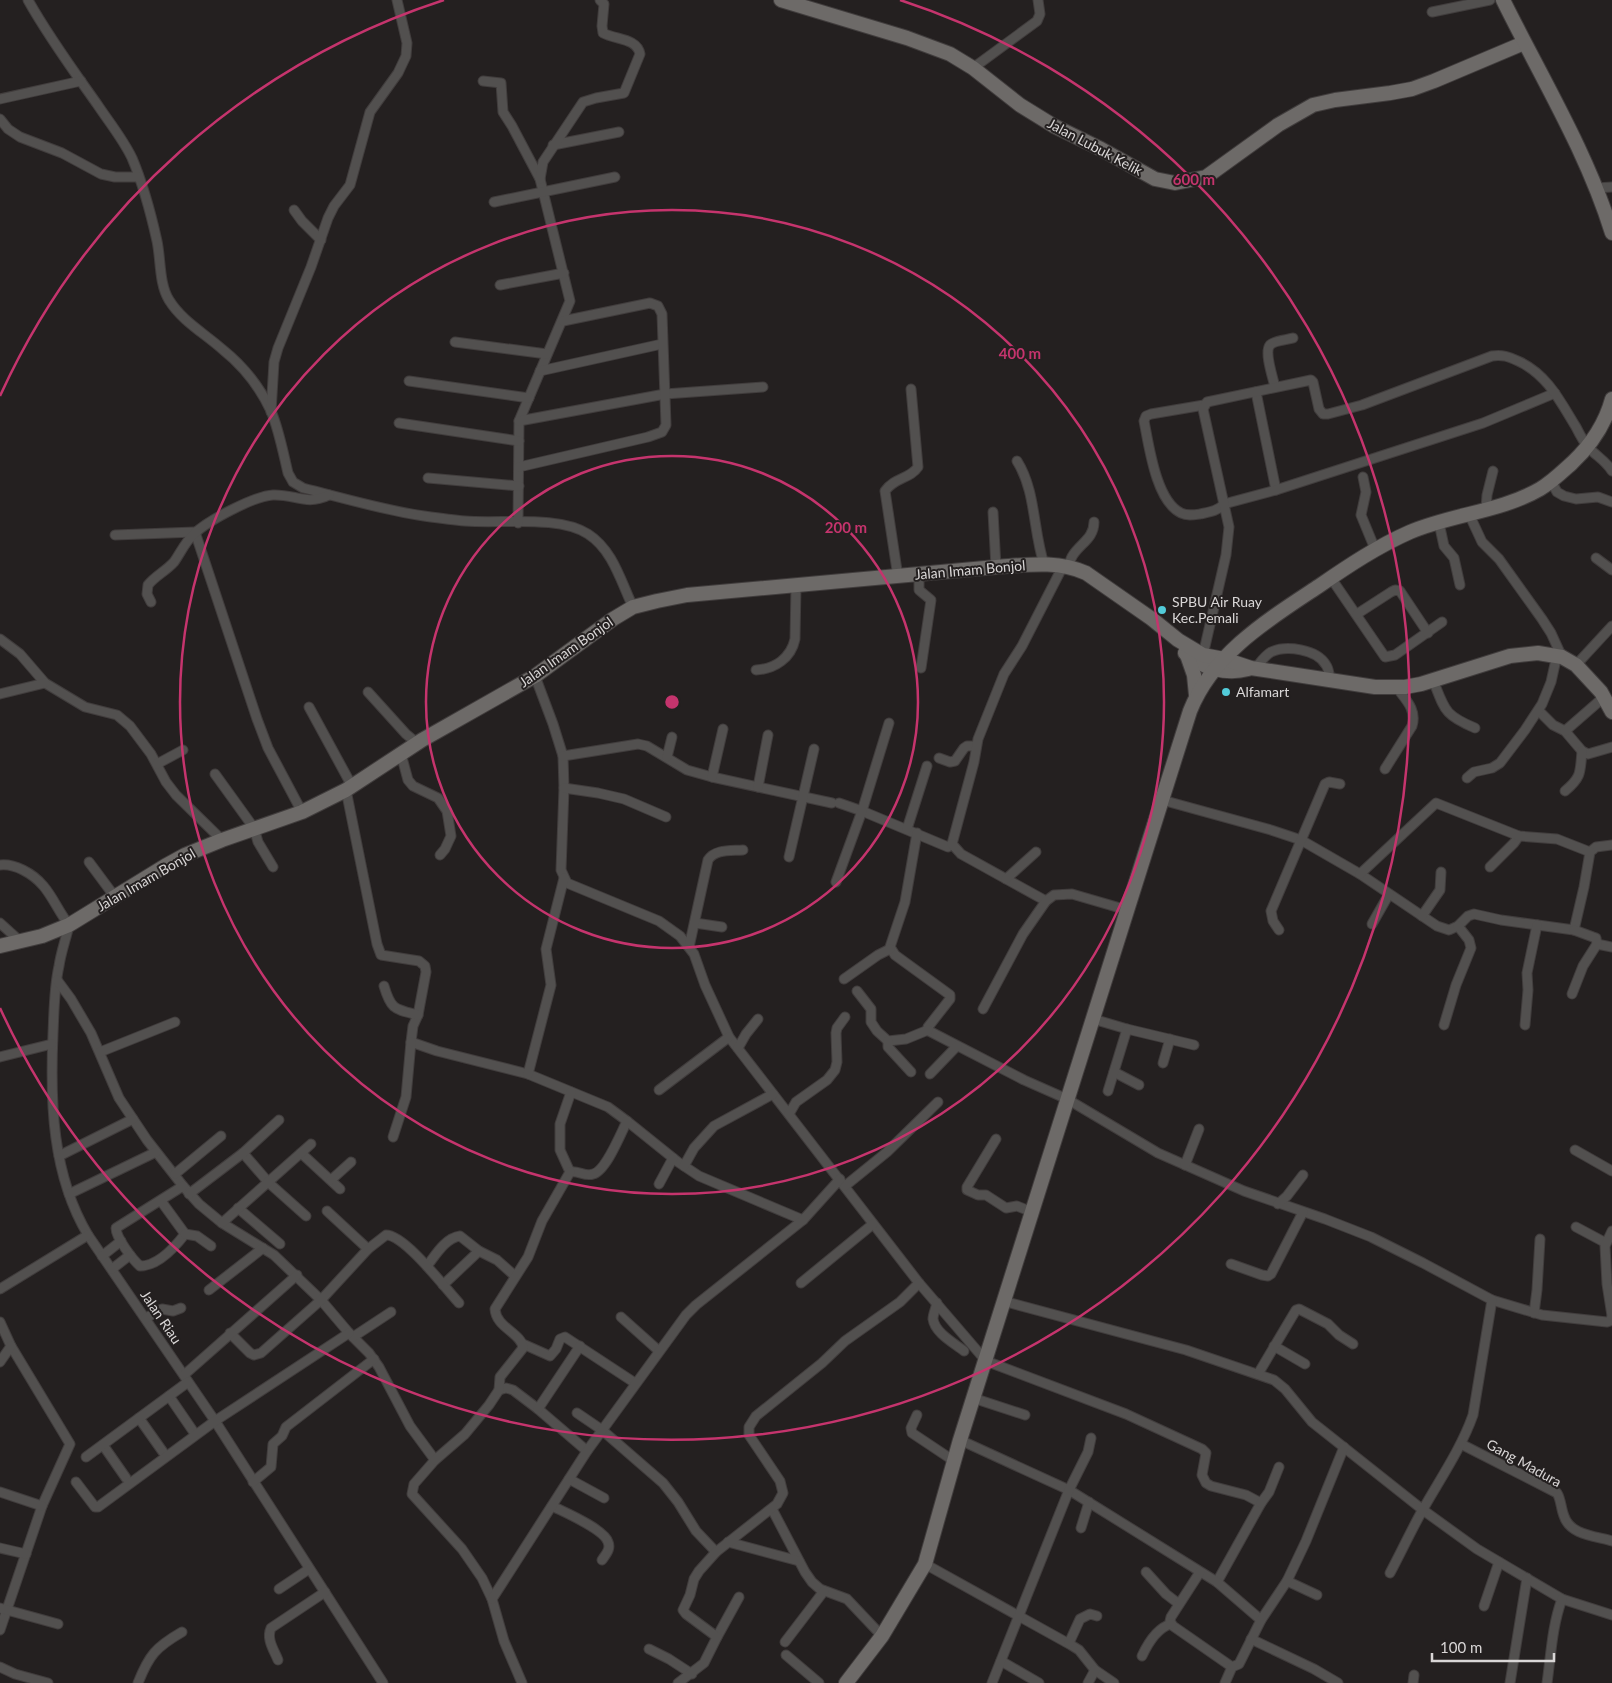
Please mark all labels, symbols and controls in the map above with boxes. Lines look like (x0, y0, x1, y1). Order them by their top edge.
street label: Jalan Lubuk Kelik (1045, 114, 1146, 179)
text: 600 m (1173, 170, 1215, 188)
text: 400 m (999, 344, 1041, 362)
text: 200 m (825, 518, 867, 536)
street label: Jalan Imam Bonjol (914, 556, 1026, 583)
place label: SPBU Air Ruay Kec.Pemali (1172, 593, 1263, 626)
marker: SPBU Air Ruay Kec.Pemali (1156, 604, 1168, 616)
street label: Jalan Imam Bonjol (515, 613, 616, 690)
place label: Alfamart (1236, 683, 1289, 700)
marker: Alfamart (1220, 686, 1232, 698)
centre of rings (663, 693, 681, 711)
street label: Jalan Imam Bonjol (93, 844, 198, 915)
street label: Jalan Riau (137, 1287, 186, 1347)
street label: Gang Madura (1484, 1435, 1565, 1490)
scale bar (1432, 1630, 1554, 1662)
text: 100 m (1440, 1638, 1482, 1656)

